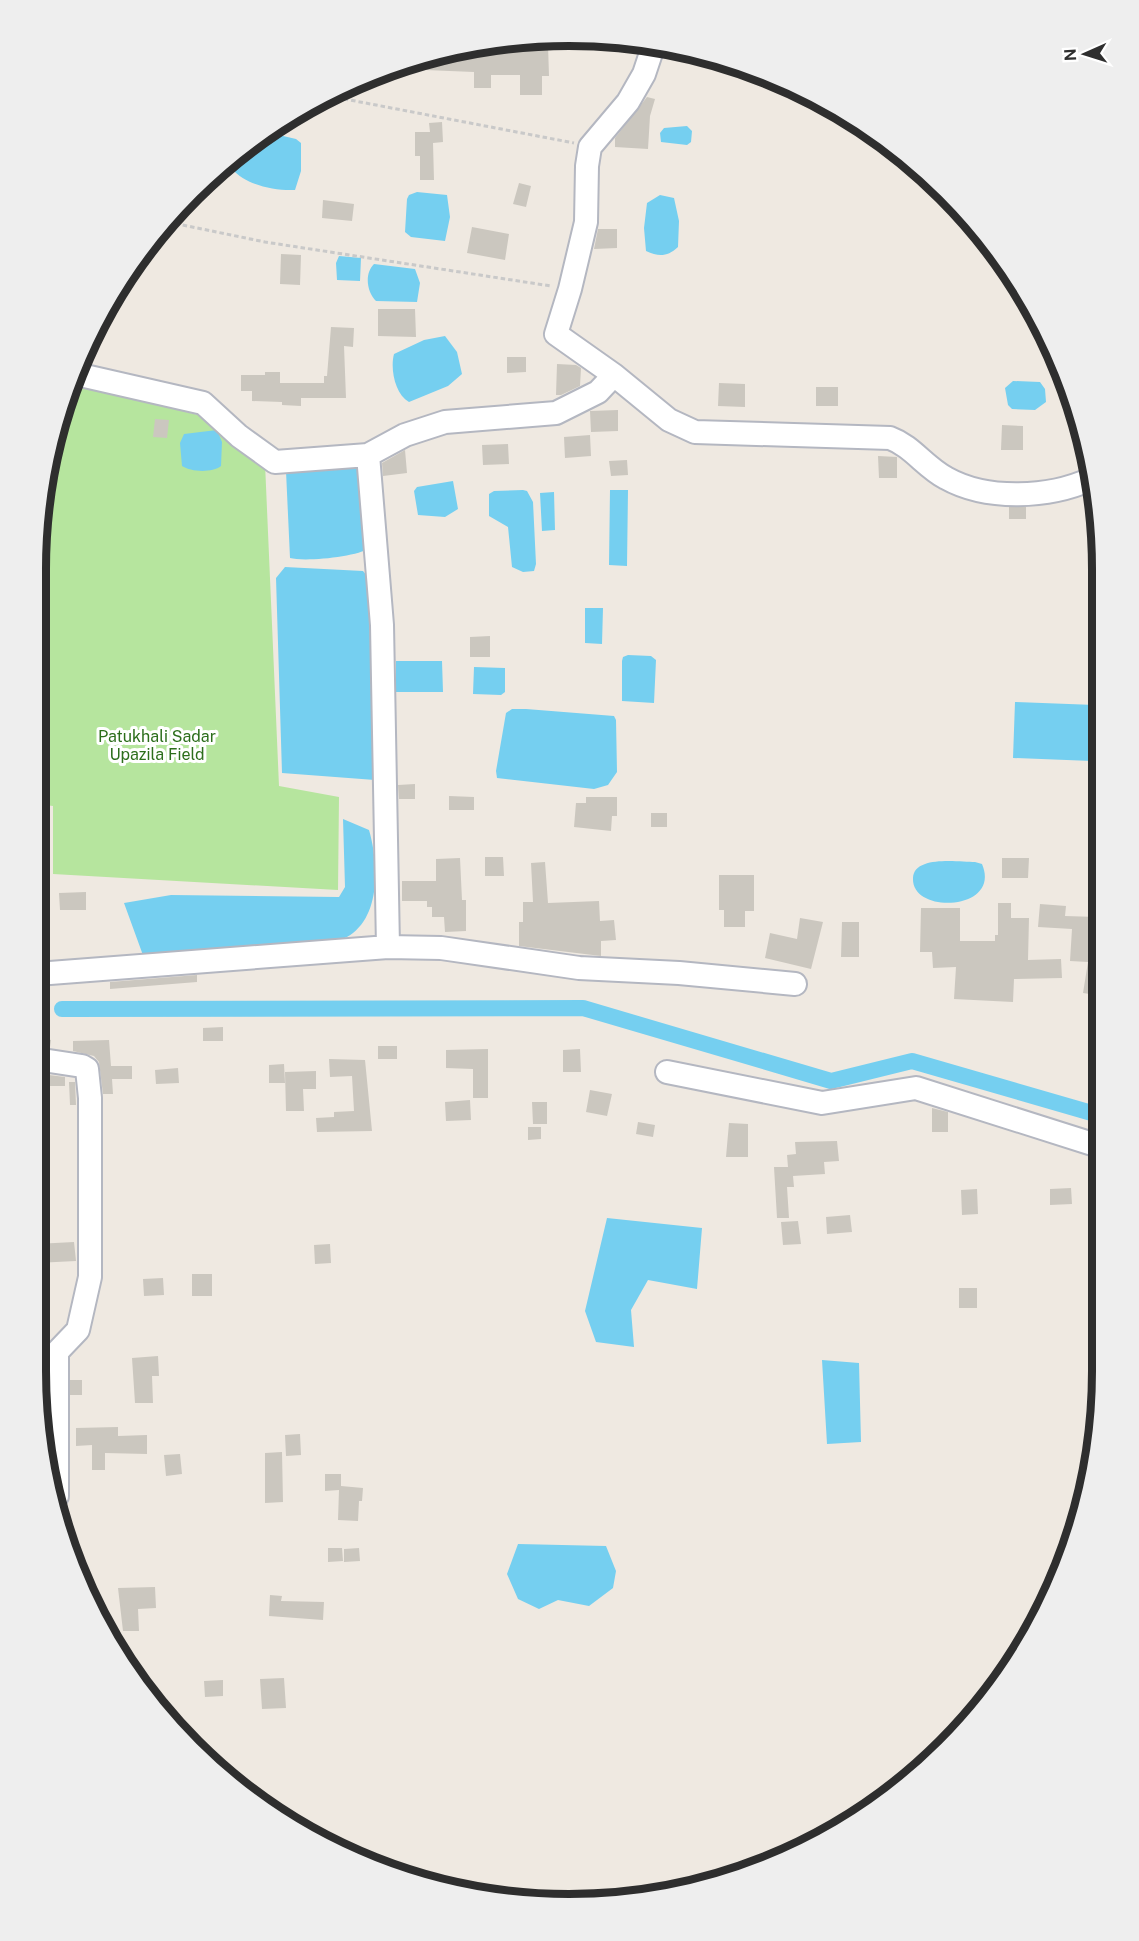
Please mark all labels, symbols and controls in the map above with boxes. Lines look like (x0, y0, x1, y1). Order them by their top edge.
north arrow (1055, 24, 1115, 84)
text: N (1061, 48, 1080, 62)
park label: Patukhali Sadar Upazila Field (98, 727, 216, 764)

